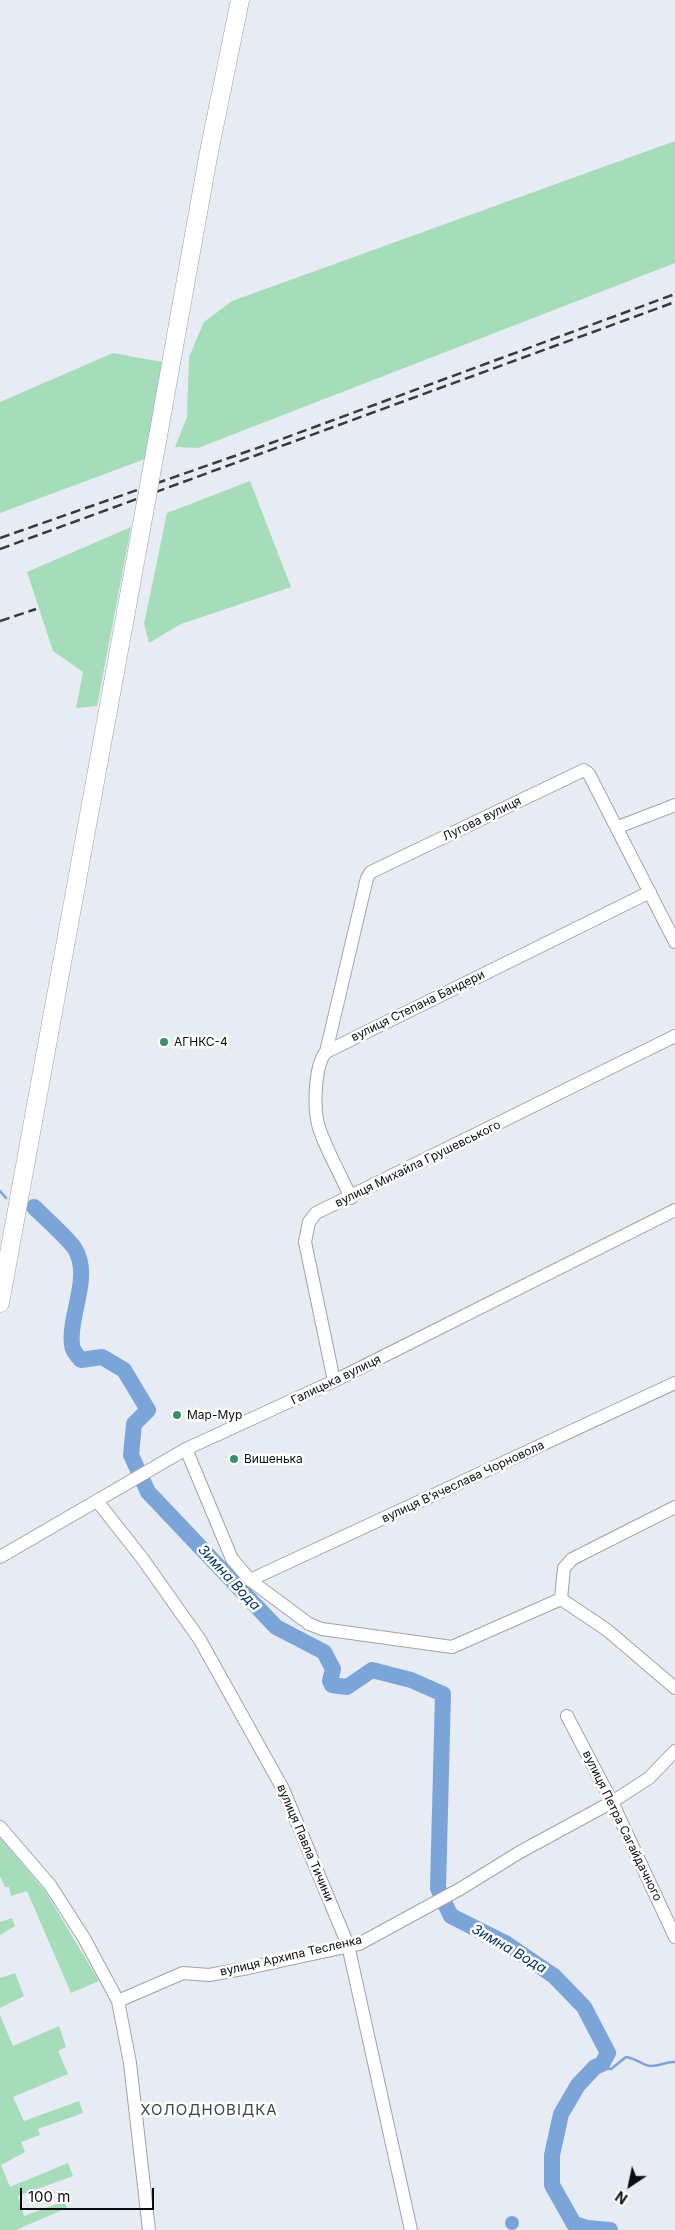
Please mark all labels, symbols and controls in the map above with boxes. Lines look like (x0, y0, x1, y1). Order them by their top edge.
street label: Лугова вулиця (440, 794, 524, 844)
street label: вулиця Степана Бандери (349, 967, 487, 1045)
place label: АГНКС-4 (174, 1035, 228, 1049)
marker: АГНКС-4 (158, 1036, 170, 1048)
street label: вулиця Михайла Грушевського (333, 1118, 503, 1210)
street label: Галицька вулиця (289, 1352, 383, 1408)
place label: Мар-Мур (187, 1408, 242, 1422)
marker: Мар-Мур (171, 1409, 183, 1421)
street label: вулиця Вʼячеслава Чорновола (379, 1438, 547, 1526)
place label: Вишенька (244, 1452, 303, 1466)
marker: Вишенька (228, 1453, 240, 1465)
water label: Зимна Вода (194, 1542, 264, 1614)
street label: вулиця Петра Сагайдачного (579, 1748, 665, 1904)
street label: вулиця Павла Тичини (274, 1782, 336, 1904)
water label: Зимна Вода (469, 1921, 549, 1977)
street label: вулиця Архипа Тесленка (219, 1933, 363, 1979)
district label: ХОЛОДНОВІДКА (139, 2101, 279, 2119)
north arrow (605, 2160, 655, 2210)
scale bar (22, 2178, 156, 2210)
text: 100 m (28, 2187, 70, 2206)
text: N (612, 2188, 631, 2208)

